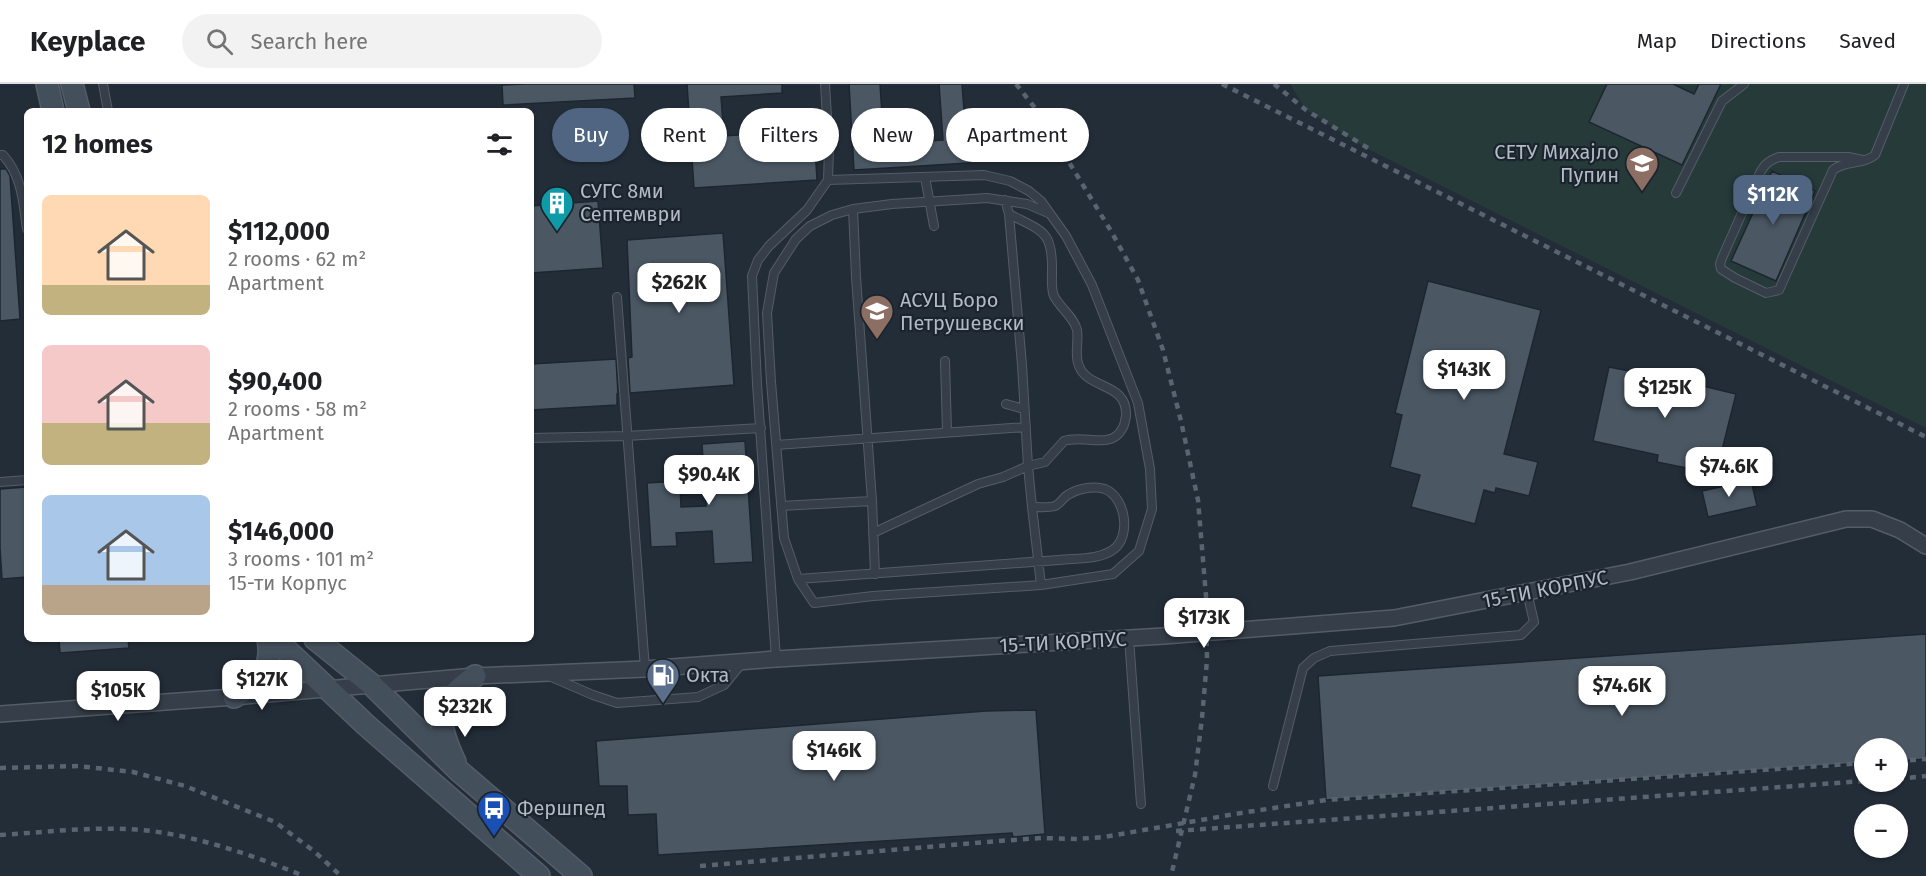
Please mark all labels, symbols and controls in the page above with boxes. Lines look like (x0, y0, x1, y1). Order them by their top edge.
search box (182, 14, 602, 68)
text: Keyplace (30, 25, 146, 58)
icon: search (203, 25, 236, 58)
text: Search here (251, 28, 368, 55)
text: Map (1637, 28, 1677, 54)
text: Directions (1710, 28, 1806, 54)
text: Saved (1839, 28, 1896, 54)
chip: Buy (552, 108, 629, 162)
chip: Rent (641, 108, 727, 162)
chip: Filters (739, 108, 839, 162)
chip: New (851, 108, 934, 162)
chip: Apartment (946, 108, 1089, 162)
icon: filters (483, 128, 516, 161)
text: 12 homes (42, 129, 153, 160)
place label: СЕТУ Михајло Пупин (1494, 140, 1619, 187)
school or university icon: СЕТУ Михајло Пупин (1624, 145, 1660, 192)
pin: $112K (1731, 175, 1815, 226)
place label: СУГС 8ми Септември (580, 179, 682, 226)
text: $112K (1747, 182, 1799, 206)
building icon: СУГС 8ми Септември (539, 185, 575, 232)
text: $112,000 (228, 216, 330, 247)
icon: home (90, 219, 162, 291)
text: 2 rooms · 62 m² (228, 247, 366, 271)
pin: $262K (637, 263, 721, 314)
text: $262K (651, 270, 707, 294)
text: Apartment (228, 271, 324, 295)
place label: АСУЦ Боро Петрушевски (900, 288, 1025, 335)
school or university icon: АСУЦ Боро Петрушевски (859, 293, 895, 340)
pin: $143K (1422, 350, 1506, 401)
text: $143K (1437, 357, 1491, 381)
text: $90,400 (228, 366, 322, 397)
pin: $125K (1623, 368, 1707, 419)
icon: home (90, 369, 162, 441)
text: $125K (1638, 375, 1692, 399)
text: 2 rooms · 58 m² (228, 397, 367, 421)
text: Apartment (228, 421, 324, 445)
pin: $74.6K (1680, 447, 1778, 498)
text: $74.6K (1700, 454, 1758, 478)
pin: $90.4K (660, 455, 758, 506)
text: $90.4K (678, 462, 740, 486)
text: $146,000 (228, 516, 334, 547)
icon: home (90, 519, 162, 591)
text: 3 rooms · 101 m² (228, 547, 374, 571)
street label: 15-ТИ КОРПУС (1480, 565, 1610, 613)
text: 15-ти Корпус (228, 571, 347, 595)
pin: $173K (1162, 598, 1246, 649)
text: $173K (1178, 605, 1230, 629)
street label: 15-ТИ КОРПУС (999, 627, 1127, 657)
fuel station icon: Окта (645, 657, 681, 704)
pin: $127K (220, 660, 304, 711)
place label: Окта (686, 663, 729, 687)
pin: $74.6K (1573, 666, 1671, 717)
text: $127K (236, 667, 288, 691)
pin: $105K (76, 671, 160, 722)
text: $74.6K (1593, 673, 1651, 697)
text: $105K (91, 678, 145, 702)
pin: $232K (423, 687, 507, 738)
text: $232K (438, 694, 492, 718)
pin: $146K (792, 731, 876, 782)
text: $146K (807, 738, 861, 762)
map controls (1854, 738, 1908, 858)
button: + (1854, 738, 1908, 792)
bus stop icon: Фершпед (476, 790, 512, 837)
place label: Фершпед (517, 796, 606, 820)
button: − (1854, 804, 1908, 858)

